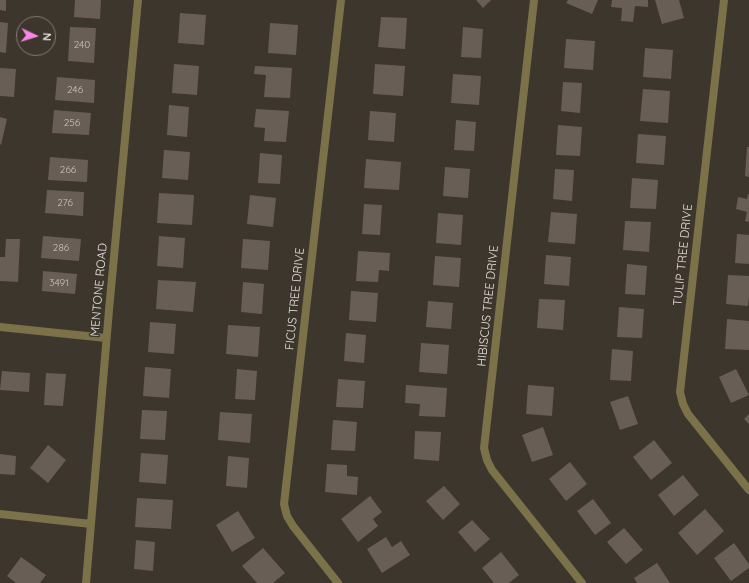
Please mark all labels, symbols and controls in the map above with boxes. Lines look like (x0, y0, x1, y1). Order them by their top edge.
north arrow (16, 16, 56, 56)
text: N (40, 32, 54, 41)
house number: 240 (74, 39, 90, 51)
house number: 246 (67, 84, 83, 96)
house number: 256 (64, 117, 80, 129)
house number: 266 (60, 164, 76, 176)
house number: 276 (57, 197, 73, 209)
street label: TULIP TREE DRIVE (670, 203, 696, 307)
house number: 286 (53, 242, 69, 254)
street label: MENTONE ROAD (88, 243, 110, 337)
street label: HIBISCUS TREE DRIVE (474, 245, 502, 367)
street label: FICUS TREE DRIVE (282, 247, 308, 351)
house number: 3491 (49, 277, 69, 289)

